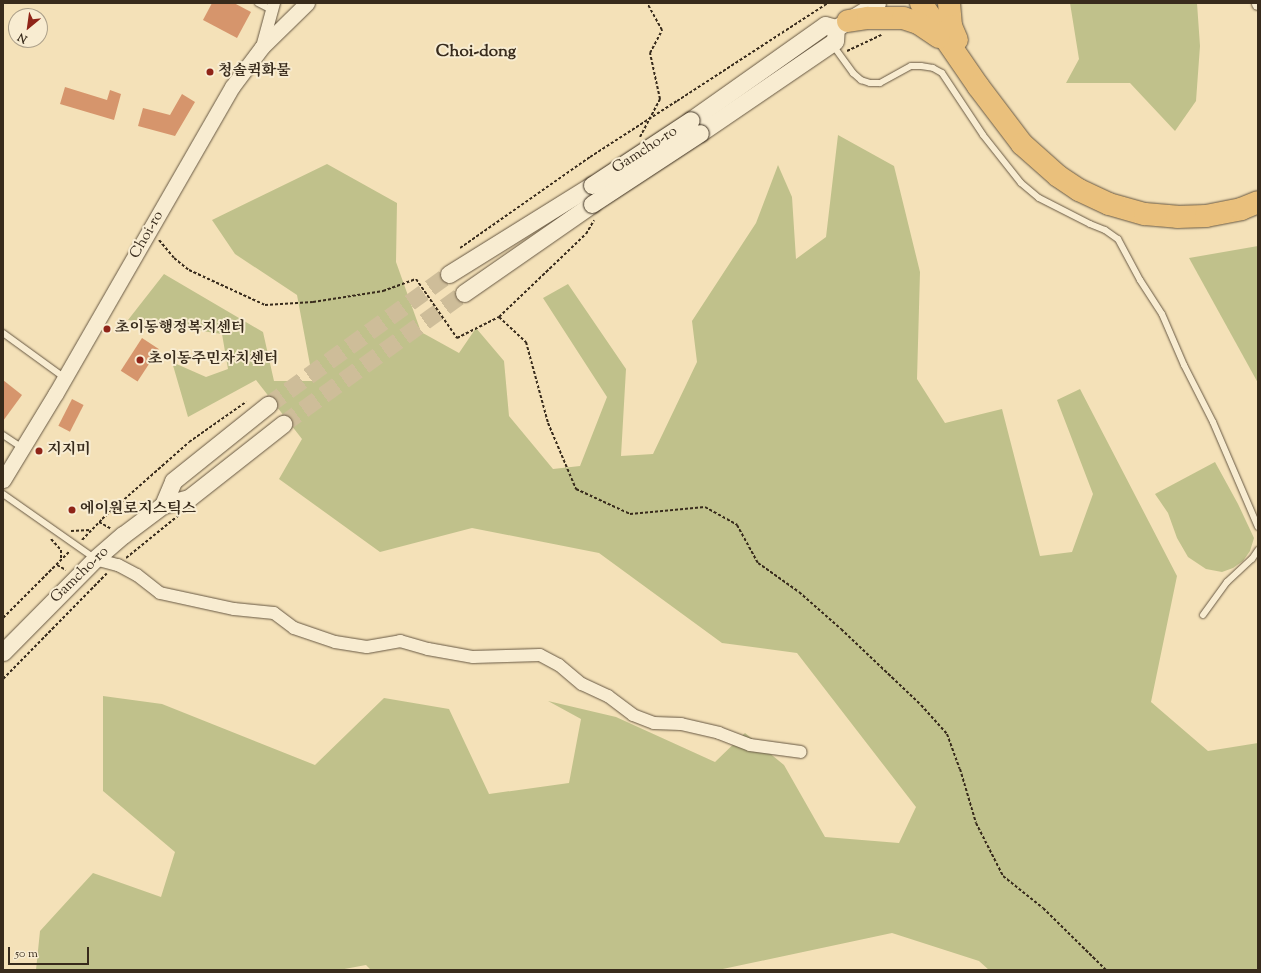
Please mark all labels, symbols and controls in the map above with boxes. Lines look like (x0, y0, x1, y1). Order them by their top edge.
north arrow (8, 8, 48, 48)
text: N (15, 28, 30, 47)
district label: Choi-dong (436, 43, 516, 63)
place label: 청솔퀵화물 (218, 63, 290, 81)
marker: 청솔퀵화물 (205, 67, 215, 77)
street label: Gamcho-ro (609, 122, 681, 178)
street label: Choi-ro (126, 208, 168, 262)
place label: 초이동행정복지센터 (115, 320, 245, 338)
marker: 초이동행정복지센터 (102, 324, 112, 334)
place label: 초이동주민자치센터 (148, 351, 278, 369)
marker: 초이동주민자치센터 (135, 355, 145, 365)
place label: 지지미 (47, 442, 90, 460)
marker: 지지미 (34, 446, 44, 456)
place label: 에이원로지스틱스 (80, 501, 196, 519)
marker: 에이원로지스틱스 (67, 505, 77, 515)
street label: Gamcho-ro (47, 543, 113, 607)
scale bar (10, 939, 91, 965)
text: 50 m (15, 945, 38, 963)

